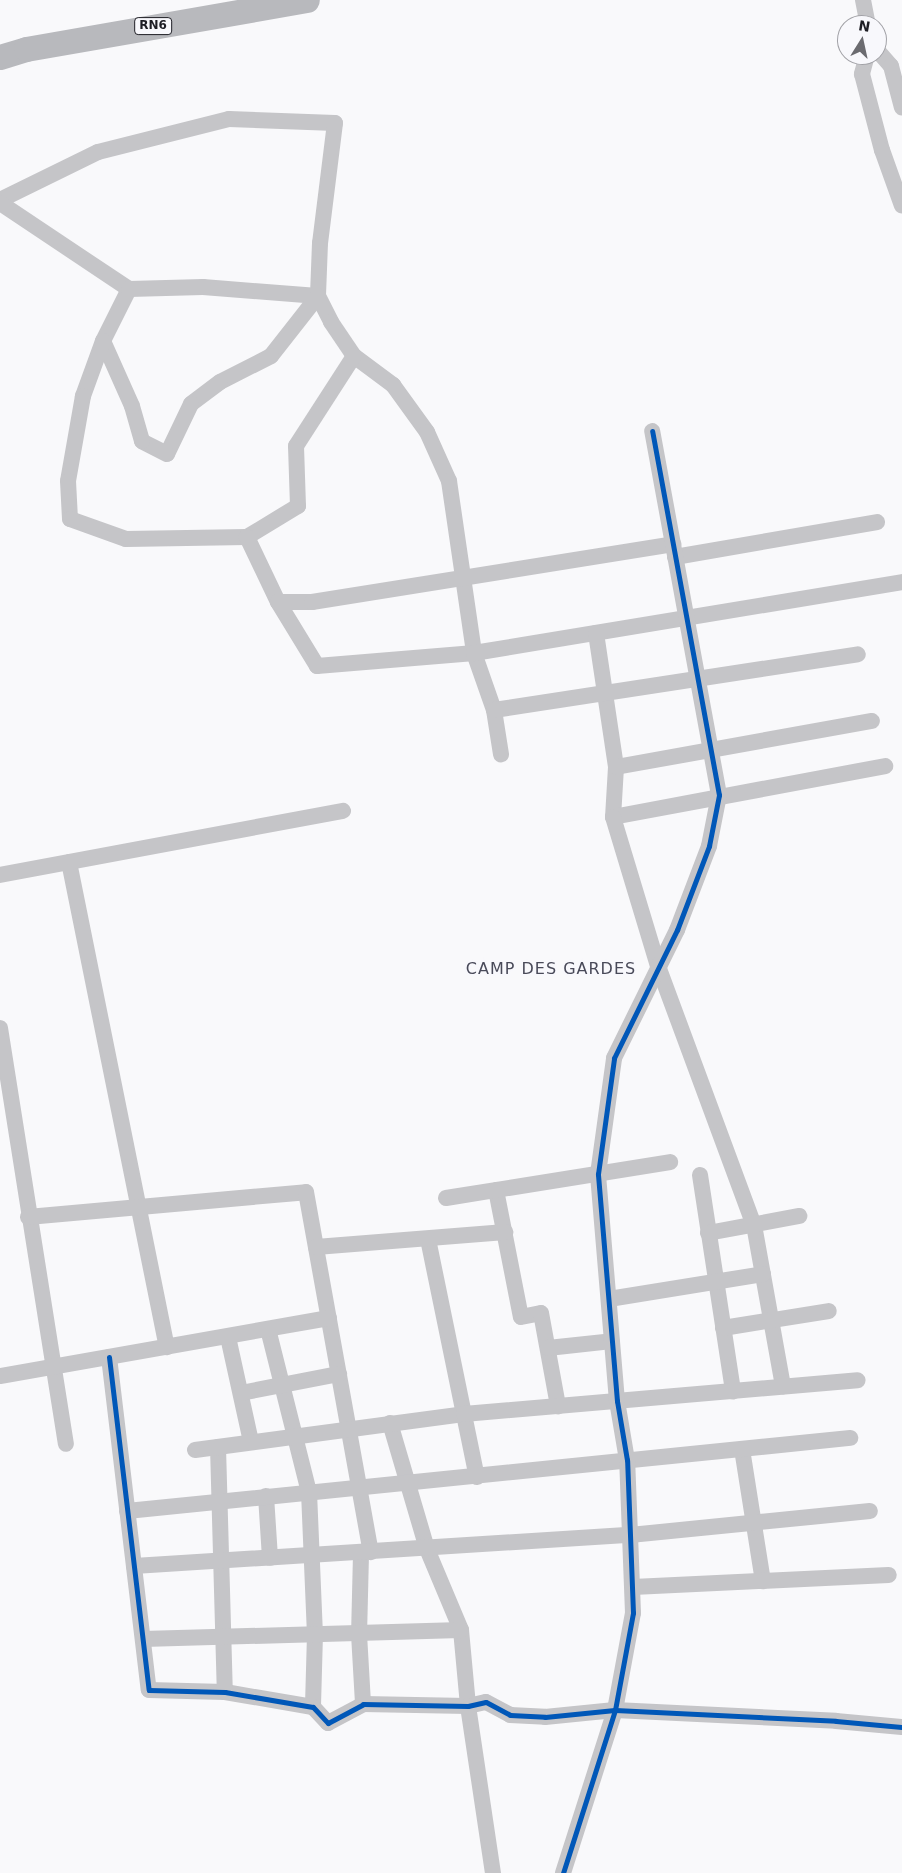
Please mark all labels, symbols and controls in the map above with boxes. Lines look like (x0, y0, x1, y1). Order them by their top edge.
north arrow (837, 15, 887, 65)
road number: RN6 (133, 16, 173, 36)
text: N (857, 17, 872, 35)
district label: CAMP DES GARDES (464, 959, 638, 979)

